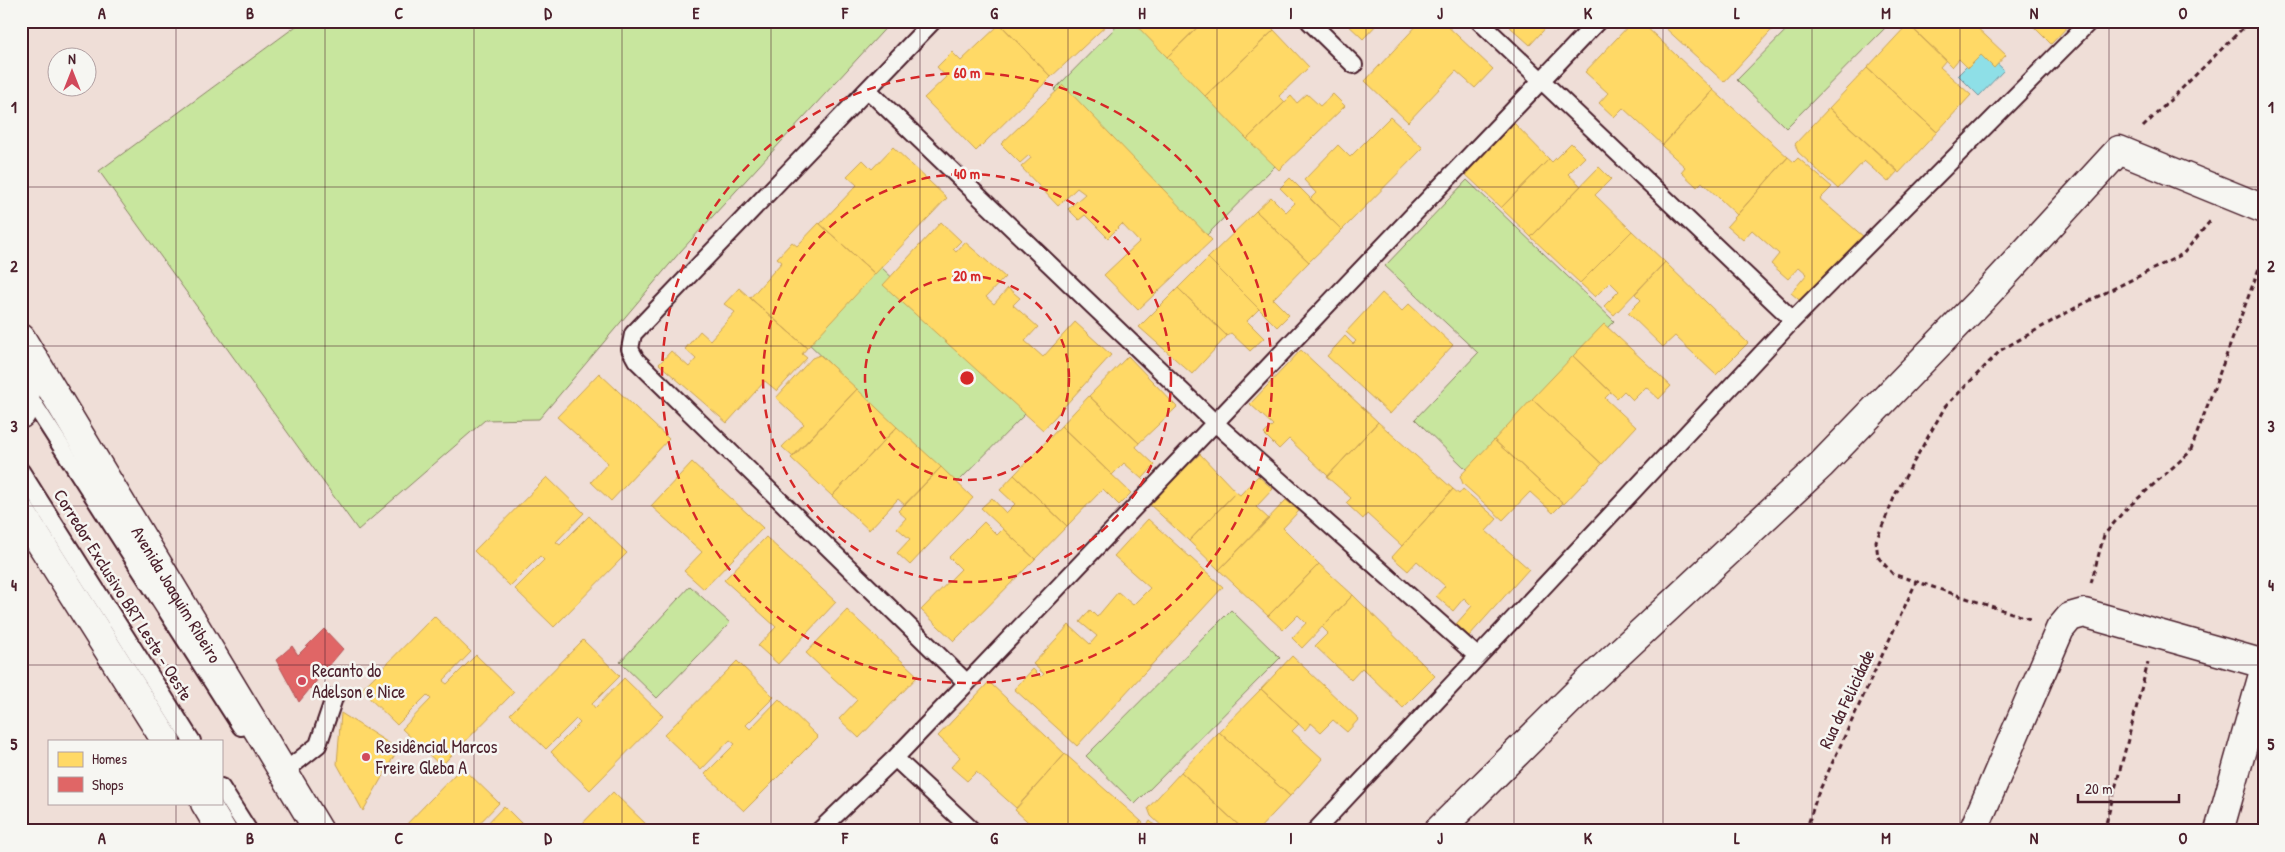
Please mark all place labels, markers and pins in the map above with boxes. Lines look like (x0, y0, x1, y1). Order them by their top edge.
centre of rings (958, 369, 976, 387)
place label: Recanto do Adelson e Nice (312, 658, 405, 704)
marker: Recanto do Adelson e Nice (296, 675, 308, 687)
place label: Residêncial Marcos Freire Gleba A (375, 734, 498, 780)
marker: Residêncial Marcos Freire Gleba A (360, 751, 372, 763)

